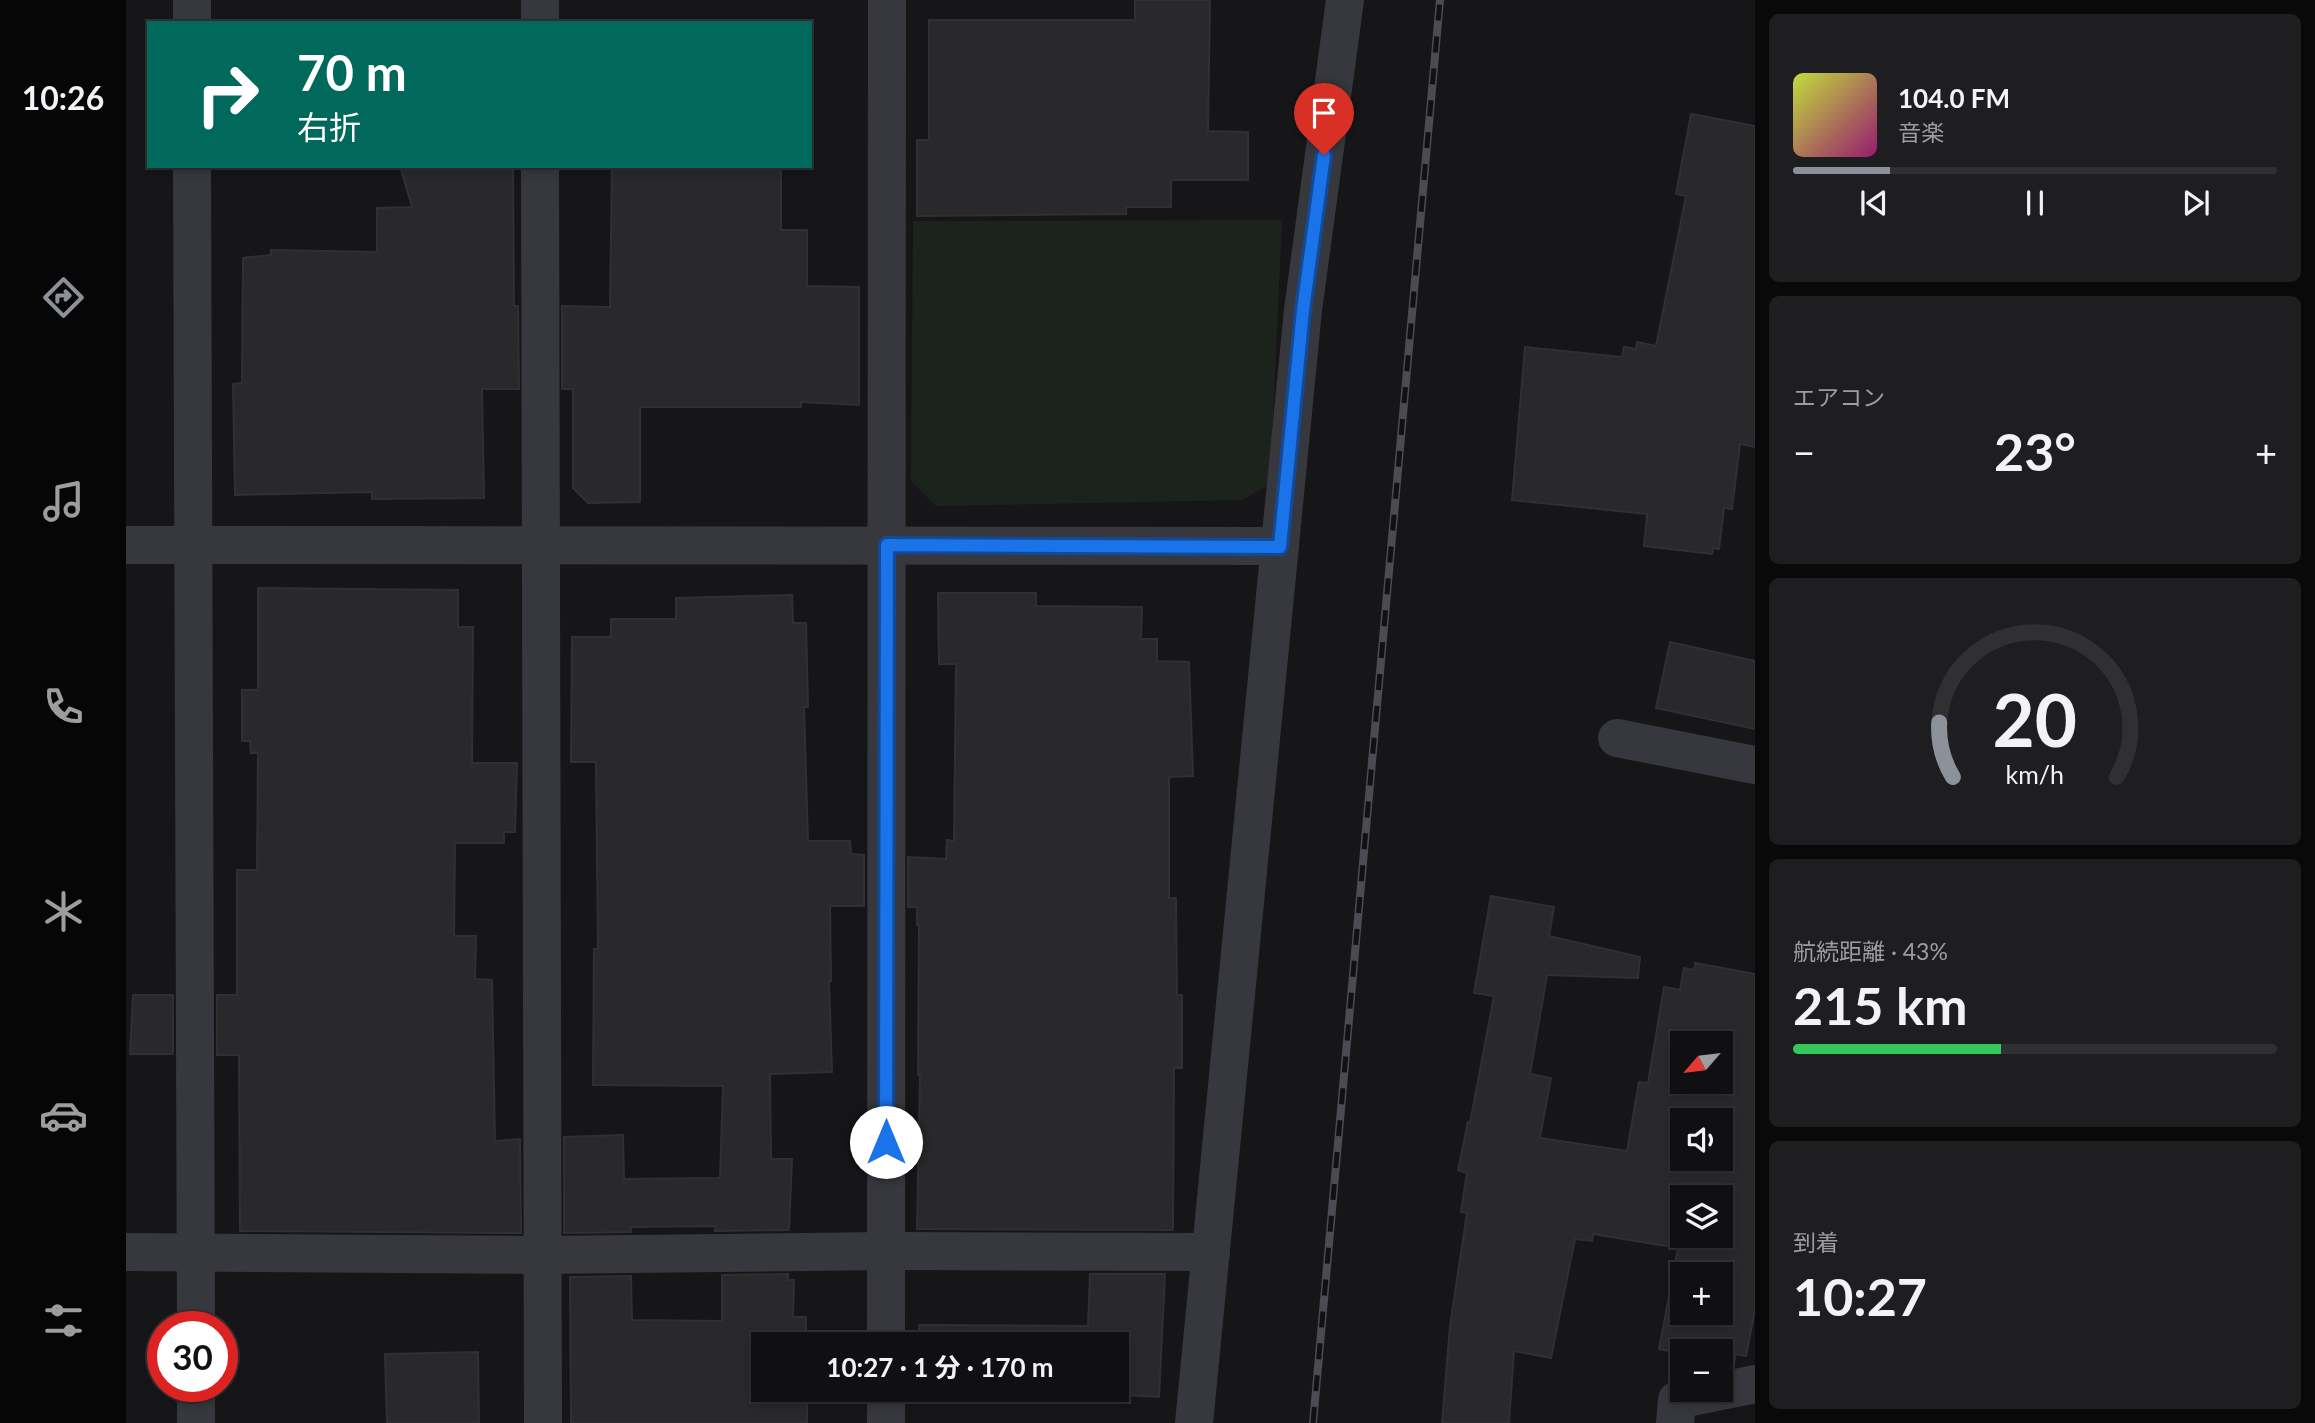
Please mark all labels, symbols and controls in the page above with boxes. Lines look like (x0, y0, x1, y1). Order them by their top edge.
text: 70 m (297, 43, 407, 101)
icon: right (182, 49, 273, 140)
text: 10:26 (22, 78, 104, 117)
text: 104.0 FM (1898, 82, 2010, 114)
pin (1294, 83, 1354, 155)
icon: arrive (1305, 94, 1343, 132)
text: 右折 (297, 107, 361, 146)
text: 音楽 (1898, 118, 1944, 146)
icon: previous (1855, 184, 1893, 222)
icon: pause (2016, 184, 2054, 222)
icon: next (2177, 184, 2215, 222)
icon: directions (39, 273, 88, 322)
text: エアコン (1793, 383, 1885, 411)
text: 23° (1994, 420, 2076, 482)
text: − (1793, 429, 1815, 475)
text: + (2255, 429, 2277, 475)
icon: music (39, 477, 88, 526)
text: 20 (1993, 676, 2077, 764)
icon: phone (39, 682, 88, 731)
text: km/h (2006, 759, 2064, 789)
icon: climate (39, 887, 88, 936)
text: 航続距離 · 43% (1793, 937, 1948, 965)
text: 215 km (1793, 974, 1967, 1036)
north arrow (1670, 1031, 1732, 1094)
map controls (1670, 1031, 1733, 1402)
icon: car (39, 1091, 88, 1140)
position arrow (849, 1105, 923, 1179)
button: sound (1670, 1108, 1733, 1171)
button: layers (1670, 1185, 1733, 1248)
text: 到着 (1793, 1228, 1839, 1256)
button: + (1670, 1262, 1733, 1325)
text: 10:27 (1793, 1265, 1927, 1327)
icon: filters (39, 1296, 88, 1345)
speed limit sign: 30 (147, 1311, 238, 1402)
button: − (1670, 1339, 1733, 1402)
text: 10:27 · 1 分 · 170 m (826, 1351, 1054, 1383)

